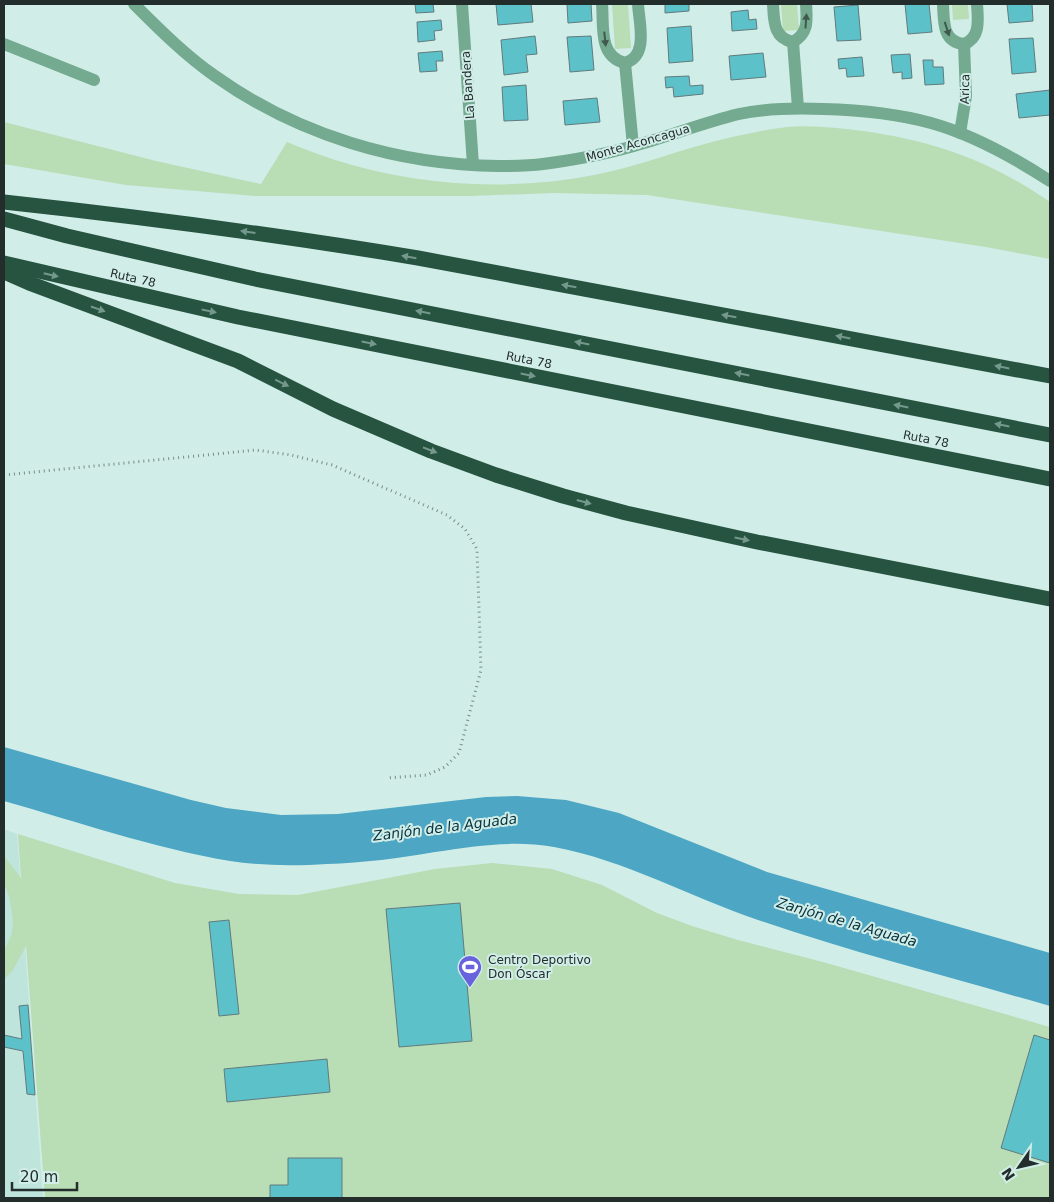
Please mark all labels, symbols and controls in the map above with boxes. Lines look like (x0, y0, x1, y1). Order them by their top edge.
one-way arrow (803, 13, 811, 29)
one-way arrow (943, 22, 951, 37)
one-way arrow (601, 31, 609, 47)
street label: La Bandera (459, 50, 477, 120)
street label: Arica (958, 74, 972, 104)
street label: Monte Aconcagua (585, 121, 691, 165)
one-way arrow (240, 227, 256, 235)
one-way arrow (401, 253, 417, 261)
street label: Ruta 78 (109, 266, 157, 290)
one-way arrow (43, 271, 58, 279)
one-way arrow (560, 282, 576, 290)
one-way arrow (91, 305, 106, 313)
one-way arrow (202, 307, 217, 315)
one-way arrow (415, 308, 430, 316)
one-way arrow (721, 312, 736, 320)
one-way arrow (834, 333, 850, 341)
one-way arrow (361, 339, 376, 347)
one-way arrow (574, 339, 590, 347)
street label: Ruta 78 (505, 349, 553, 371)
one-way arrow (994, 363, 1010, 371)
one-way arrow (733, 370, 749, 378)
one-way arrow (521, 371, 536, 379)
one-way arrow (275, 379, 289, 387)
one-way arrow (893, 401, 909, 409)
one-way arrow (994, 421, 1010, 429)
street label: Ruta 78 (902, 428, 950, 450)
one-way arrow (422, 447, 437, 455)
one-way arrow (576, 498, 591, 506)
one-way arrow (734, 535, 749, 543)
water label: Zanjón de la Aguada (371, 810, 518, 844)
water label: Zanjón de la Aguada (774, 894, 919, 950)
place label: Centro Deportivo Don Óscar (488, 953, 591, 981)
sports icon: Centro Deportivo Don Óscar (457, 954, 483, 988)
north arrow (994, 1142, 1044, 1192)
scale bar (12, 1160, 78, 1192)
text: N (998, 1165, 1018, 1184)
text: 20 m (20, 1168, 58, 1186)

